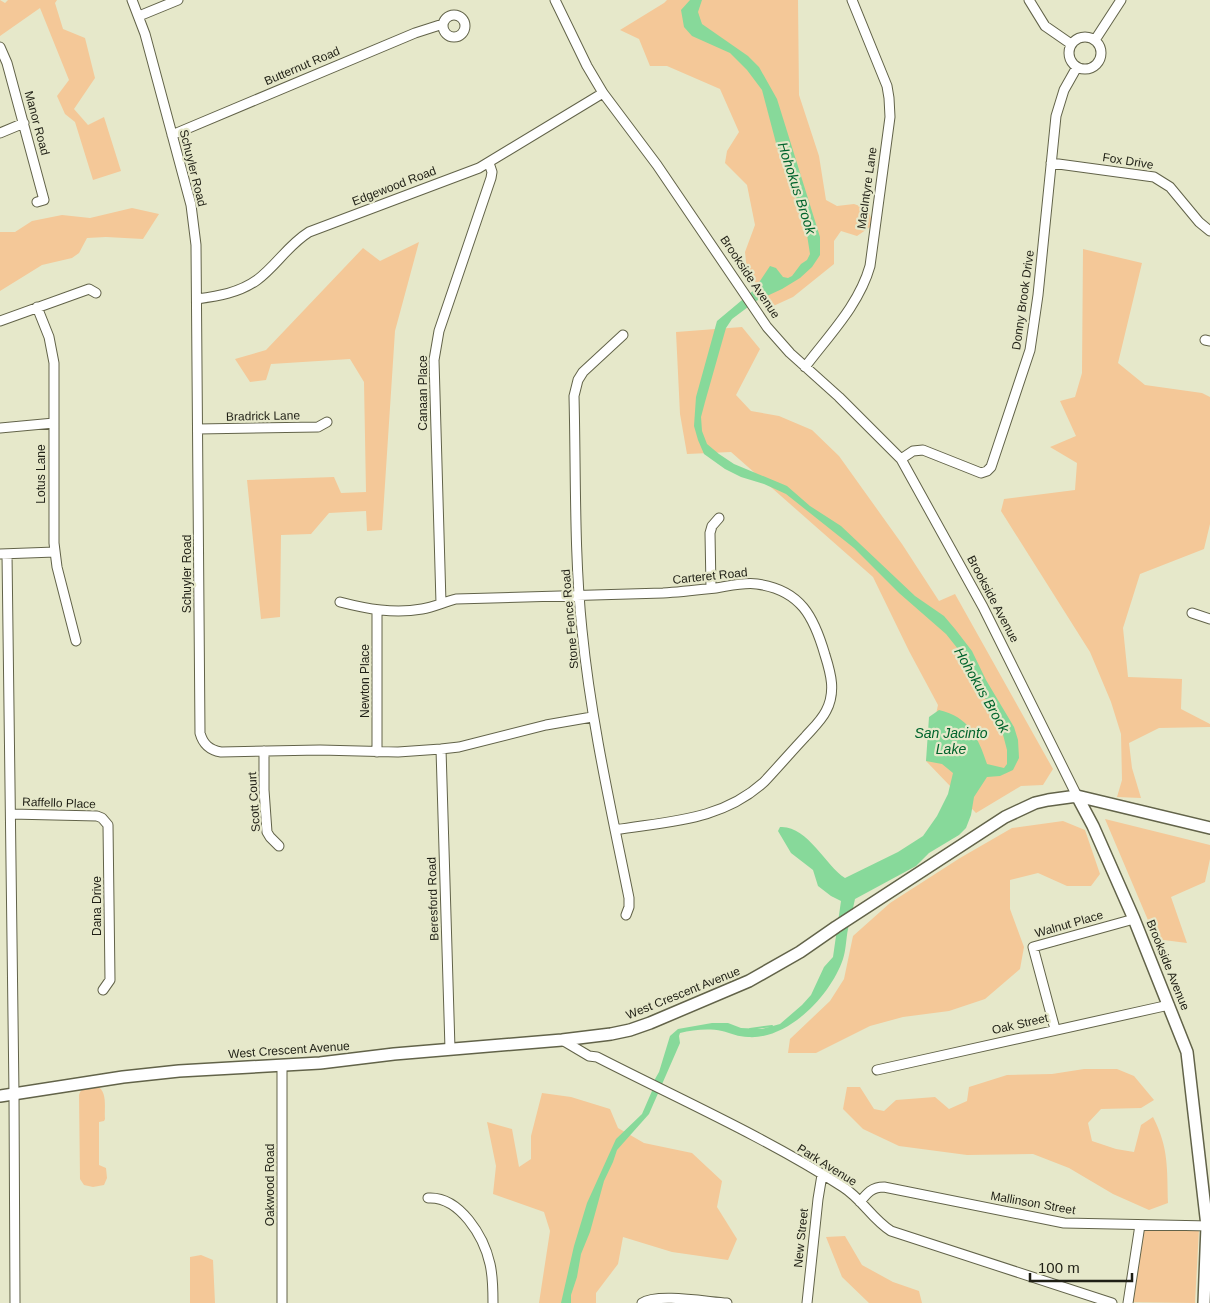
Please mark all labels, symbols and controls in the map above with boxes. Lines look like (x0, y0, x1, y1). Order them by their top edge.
street label: Butternut Road (262, 44, 342, 88)
street label: Manor Road (22, 89, 52, 157)
street label: Schuyler Road (177, 128, 209, 208)
water label: Hohokus Brook (775, 140, 820, 237)
street label: MacIntyre Lane (854, 146, 880, 230)
street label: Fox Drive (1102, 150, 1155, 172)
street label: Edgewood Road (350, 164, 438, 208)
street label: Brookside Avenue (717, 233, 783, 321)
street label: Donny Brook Drive (1009, 249, 1037, 351)
street label: Canaan Place (416, 355, 430, 431)
street label: Bradrick Lane (226, 408, 300, 424)
street label: Lotus Lane (34, 444, 48, 504)
street label: Schuyler Road (180, 535, 194, 613)
street label: Brookside Avenue (964, 553, 1022, 645)
street label: Carteret Road (672, 565, 748, 587)
street label: Stone Fence Road (559, 569, 581, 669)
street label: Newton Place (358, 644, 372, 718)
water label: Hohokus Brook (951, 645, 1013, 736)
water label: San Jacinto Lake (914, 725, 988, 757)
street label: Scott Court (245, 771, 263, 832)
street label: Raffello Place (22, 795, 96, 811)
street label: Beresford Road (425, 857, 441, 941)
street label: Dana Drive (90, 876, 104, 936)
street label: Walnut Place (1033, 908, 1105, 940)
street label: Brookside Avenue (1143, 918, 1193, 1013)
street label: West Crescent Avenue (624, 964, 742, 1022)
street label: Oak Street (990, 1011, 1050, 1037)
street label: West Crescent Avenue (228, 1039, 350, 1061)
street label: Park Avenue (795, 1141, 860, 1189)
street label: Oakwood Road (263, 1144, 277, 1226)
street label: Mallinson Street (989, 1189, 1077, 1217)
street label: New Street (791, 1207, 811, 1268)
scale bar (1030, 1250, 1132, 1282)
text: 100 m (1038, 1259, 1080, 1276)

